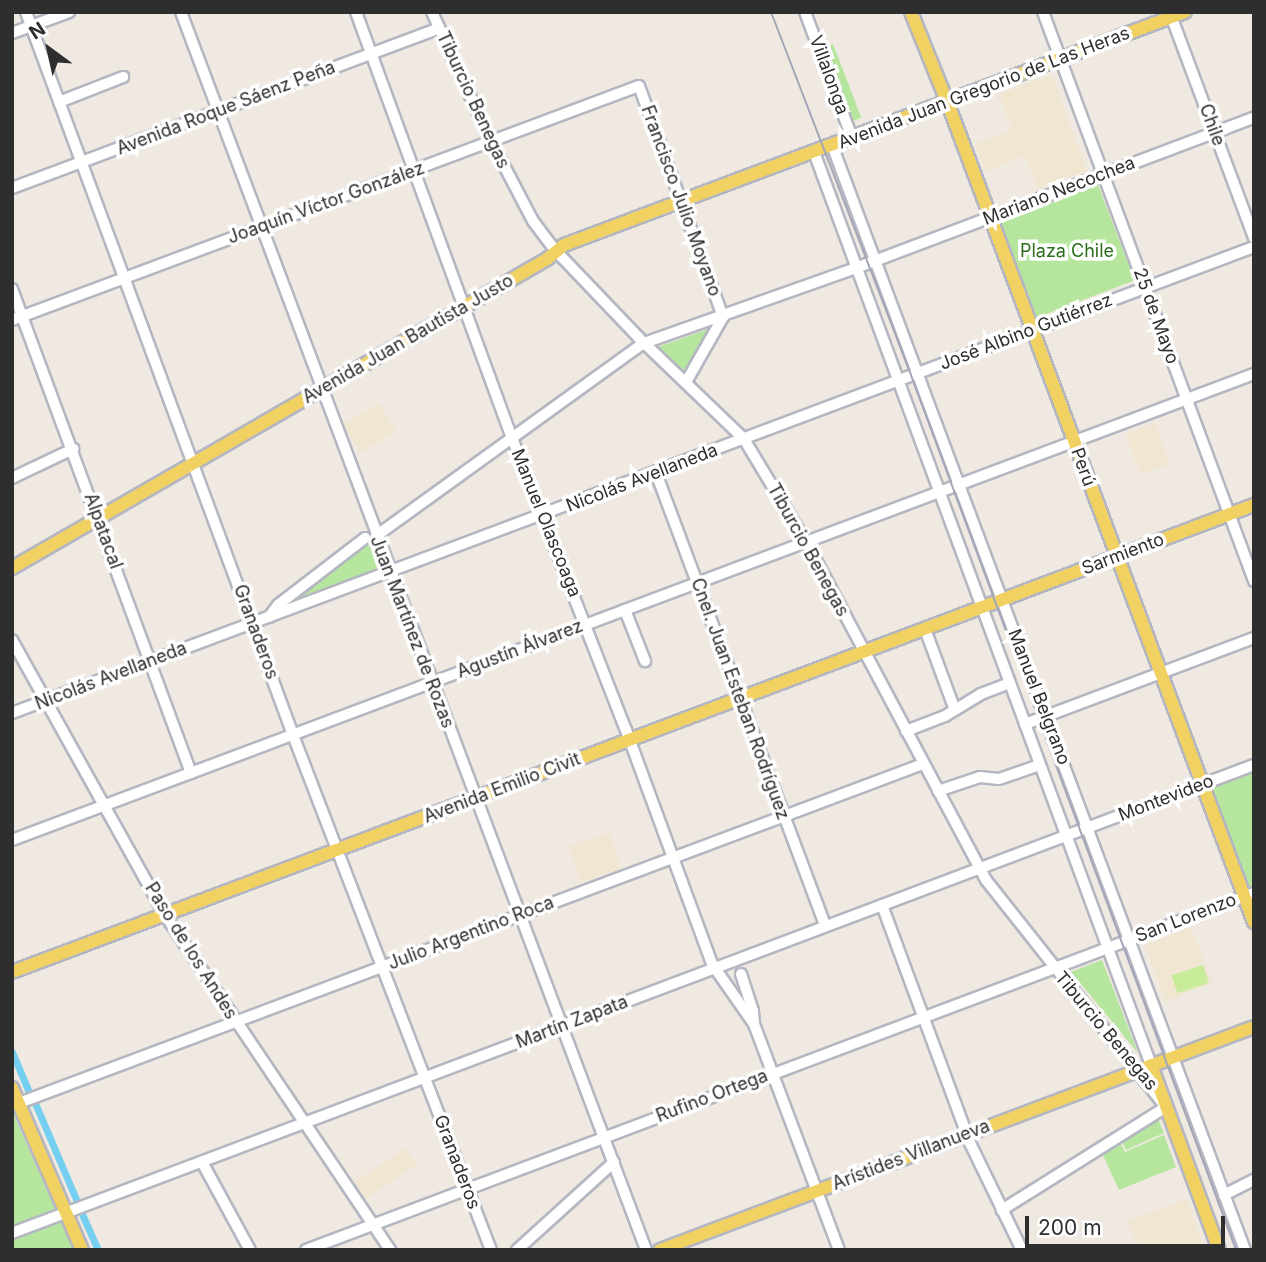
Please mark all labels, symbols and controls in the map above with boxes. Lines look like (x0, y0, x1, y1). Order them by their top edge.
north arrow (14, 14, 84, 84)
text: N (25, 17, 50, 45)
street label: Avenida Juan Gregorio de Las Heras (835, 22, 1133, 154)
street label: Tiburcio Benegas (432, 28, 514, 172)
street label: Villalonga (805, 33, 853, 117)
street label: Avenida Roque Sáenz Peña (114, 56, 338, 160)
street label: Chile (1194, 101, 1230, 149)
street label: Francisco Julio Moyano (636, 103, 726, 299)
street label: Mariano Necochea (980, 152, 1138, 230)
street label: Joaquín Víctor González (225, 157, 427, 249)
park label: Plaza Chile (1020, 240, 1114, 262)
street label: 25 de Mayo (1129, 265, 1183, 367)
street label: Avenida Juan Bautista Justo (299, 270, 517, 408)
street label: José Albino Gutiérrez (937, 289, 1115, 375)
street label: Nicolás Avellaneda (563, 439, 721, 517)
street label: Perú (1066, 445, 1100, 489)
street label: Manuel Olascoaga (506, 446, 586, 600)
street label: Tiburcio Benegas (763, 480, 853, 620)
street label: Alpatacal (79, 490, 127, 572)
street label: Sarmiento (1079, 528, 1167, 580)
street label: Juan Martínez de Rozas (365, 533, 459, 731)
street label: Cnel. Juan Esteban Rodríguez (686, 575, 794, 823)
street label: Granaderos (229, 582, 283, 682)
street label: Agustín Álvarez (454, 615, 586, 683)
street label: Manuel Belgrano (1003, 626, 1075, 768)
street label: Nicolás Avellaneda (32, 637, 190, 715)
street label: Avenida Emilio Civit (421, 748, 583, 828)
street label: Montevideo (1115, 770, 1217, 826)
street label: Paso de los Andes (140, 879, 242, 1023)
street label: San Lorenzo (1132, 889, 1240, 947)
street label: Julio Argentino Roca (385, 891, 557, 975)
street label: Tiburcio Benegas (1050, 967, 1162, 1095)
street label: Martín Zapata (513, 991, 631, 1053)
street label: Rufino Ortega (653, 1065, 771, 1127)
street label: Granaderos (429, 1112, 485, 1212)
street label: Arístides Villanueva (829, 1115, 993, 1195)
scale bar (1028, 1202, 1228, 1246)
text: 200 m (1038, 1215, 1102, 1240)

